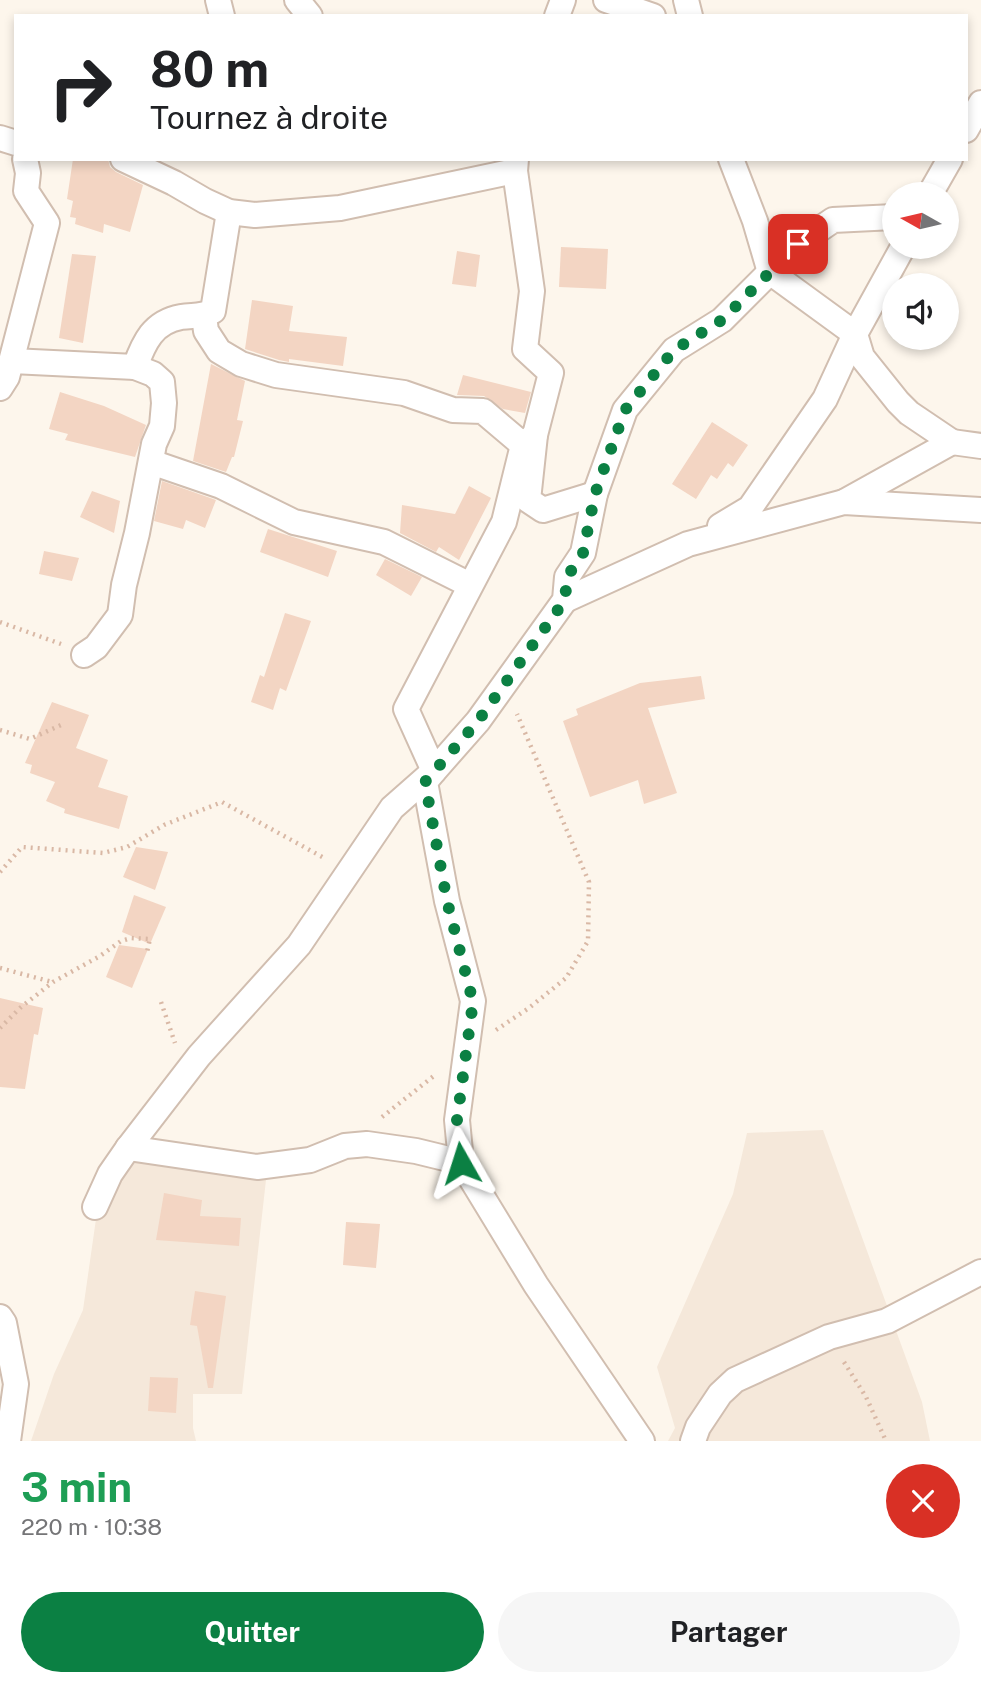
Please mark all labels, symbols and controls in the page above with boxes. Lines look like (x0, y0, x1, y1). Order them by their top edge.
text: 80 m (150, 40, 269, 98)
icon: right (35, 42, 126, 133)
text: Tournez à droite (150, 99, 388, 136)
north arrow (882, 182, 959, 259)
map controls (882, 182, 959, 350)
pin (768, 214, 828, 274)
icon: arrive (779, 225, 817, 263)
button: sound (882, 273, 959, 350)
position arrow (424, 1126, 498, 1200)
text: 3 min (21, 1462, 132, 1511)
button: close (886, 1464, 960, 1538)
text: 220 m · 10:38 (21, 1513, 162, 1540)
button: Quitter (21, 1592, 484, 1672)
button: Partager (498, 1592, 960, 1672)

